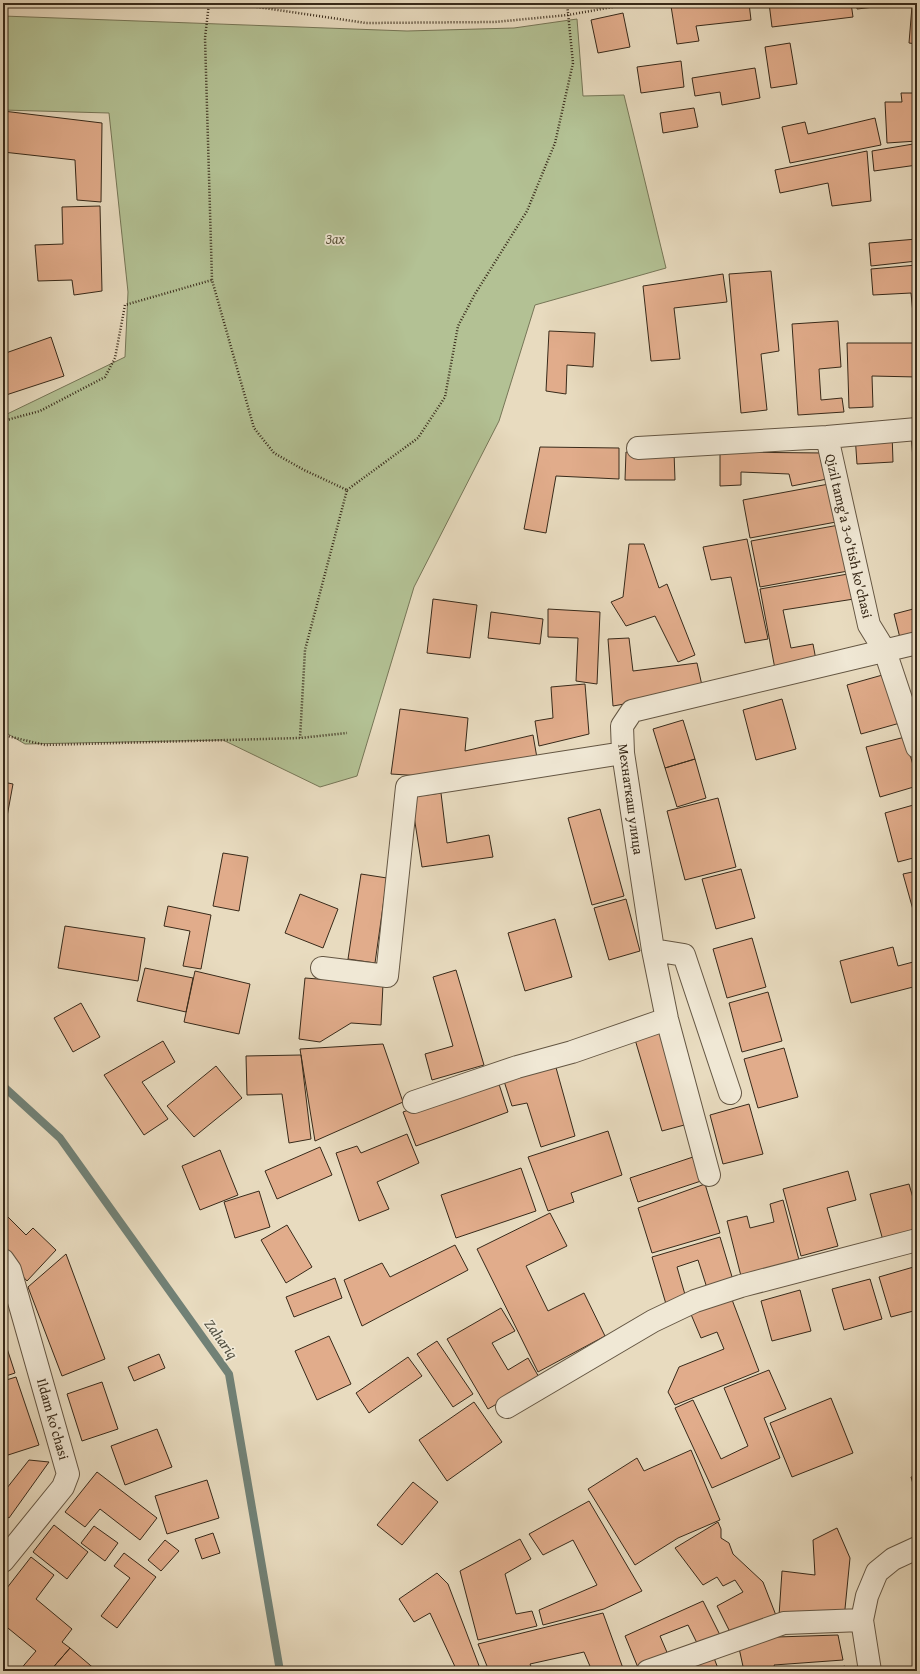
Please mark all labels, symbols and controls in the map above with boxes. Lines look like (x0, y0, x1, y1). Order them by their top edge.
park label: Зах (325, 229, 345, 249)
street label: Qizil tamg'a 3-o'tish ko'chasi (820, 452, 878, 620)
street label: Мехнаткаш улица (613, 742, 649, 856)
water label: Zahariq (200, 1314, 243, 1363)
street label: Ildam koʻchasi (32, 1376, 74, 1462)

